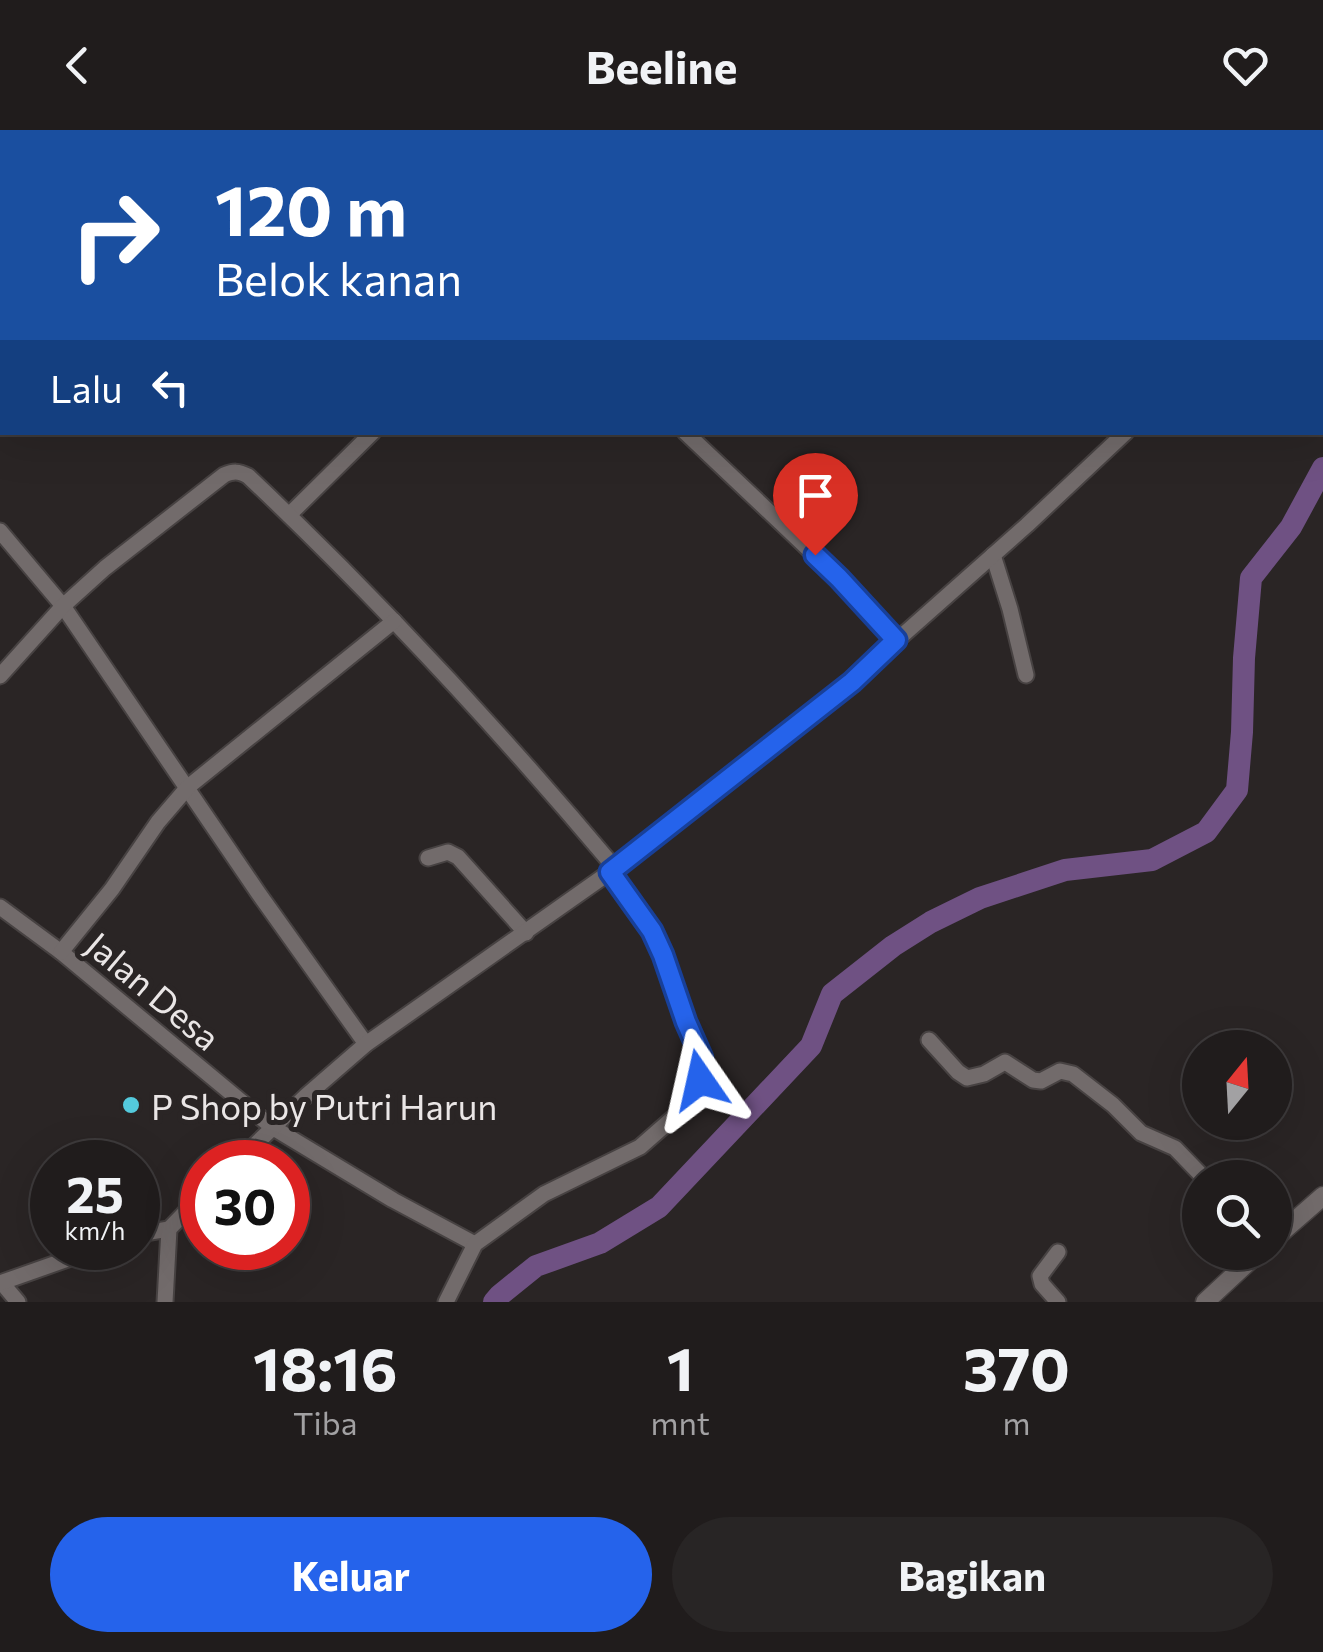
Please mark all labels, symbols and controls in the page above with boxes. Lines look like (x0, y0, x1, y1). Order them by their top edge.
icon: back (50, 38, 105, 93)
text: Beeline (586, 38, 737, 93)
icon: heart (1218, 38, 1273, 93)
text: 120 m (215, 165, 407, 250)
icon: right (50, 170, 180, 300)
text: Belok kanan (215, 250, 462, 305)
icon: left (143, 360, 198, 415)
text: Lalu (50, 364, 123, 411)
pin (773, 453, 858, 556)
icon: arrive (788, 468, 843, 523)
street label: Jalan Desa (79, 922, 229, 1058)
position arrow (648, 1028, 752, 1132)
north arrow (1182, 1030, 1292, 1140)
map controls (1182, 1030, 1292, 1270)
place label: P Shop by Putri Harun (151, 1084, 497, 1127)
marker: P Shop by Putri Harun (120, 1094, 142, 1116)
speed limit sign: 30 (180, 1140, 310, 1270)
button: search (1182, 1160, 1292, 1270)
text: 25 (66, 1162, 124, 1223)
text: km/h (65, 1215, 125, 1245)
text: 18:16 (253, 1330, 397, 1403)
text: 1 (667, 1330, 694, 1403)
text: 370 (963, 1330, 1070, 1403)
text: Tiba (293, 1402, 357, 1442)
text: mnt (651, 1402, 710, 1442)
text: m (1003, 1402, 1030, 1442)
button: Keluar (50, 1517, 652, 1632)
button: Bagikan (672, 1517, 1273, 1632)

